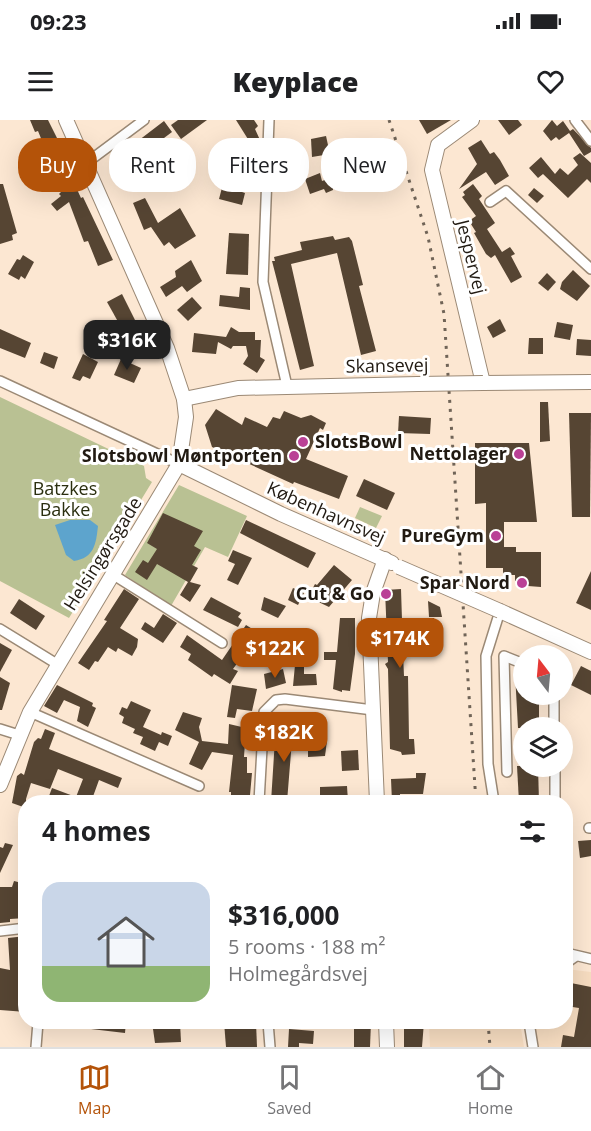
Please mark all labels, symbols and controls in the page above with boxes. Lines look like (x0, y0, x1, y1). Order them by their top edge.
text: 09:23 (30, 6, 87, 36)
text: Keyplace (233, 63, 358, 100)
icon: menu (24, 65, 57, 98)
icon: heart (534, 65, 567, 98)
chip: Buy (18, 138, 97, 192)
chip: Rent (109, 138, 196, 192)
chip: Filters (208, 138, 309, 192)
chip: New (321, 138, 407, 192)
street label: Jespervej (451, 215, 493, 296)
pin: $316K (85, 320, 169, 371)
text: $316K (97, 326, 157, 353)
street label: Skansevej (345, 352, 429, 378)
place label: SlotsBowl (315, 429, 402, 453)
marker: SlotsBowl (296, 435, 310, 449)
place label: Nettolager (410, 441, 507, 465)
place label: Slotsbowl Møntporten (82, 443, 282, 467)
marker: Nettolager (512, 447, 526, 461)
marker: Slotsbowl Møntporten (287, 449, 301, 463)
street label: Københavnsvej (263, 475, 389, 549)
park label: Batzkes Bakke (33, 476, 97, 521)
street label: Helsingørsgade (58, 492, 147, 615)
place label: PureGym (401, 523, 484, 547)
marker: PureGym (489, 529, 503, 543)
place label: Spar Nord (420, 570, 510, 594)
marker: Spar Nord (515, 576, 529, 590)
place label: Cut & Go (296, 581, 374, 605)
marker: Cut & Go (379, 587, 393, 601)
pin: $174K (358, 618, 442, 669)
text: $174K (370, 624, 430, 651)
pin: $122K (233, 628, 317, 679)
text: $122K (245, 634, 305, 661)
north arrow (513, 645, 573, 705)
map controls (513, 645, 573, 777)
pin: $182K (242, 712, 326, 763)
button: layers (513, 717, 573, 777)
text: $182K (254, 718, 314, 745)
text: 4 homes (42, 813, 151, 849)
icon: filters (516, 815, 549, 848)
text: $316,000 (228, 897, 339, 933)
icon: home (90, 906, 162, 978)
text: 5 rooms · 188 m² (228, 933, 386, 960)
text: Holmegårdsvej (228, 960, 368, 987)
tab: Map (78, 1061, 111, 1119)
tab: Saved (267, 1061, 312, 1119)
tab: Home (468, 1061, 513, 1119)

